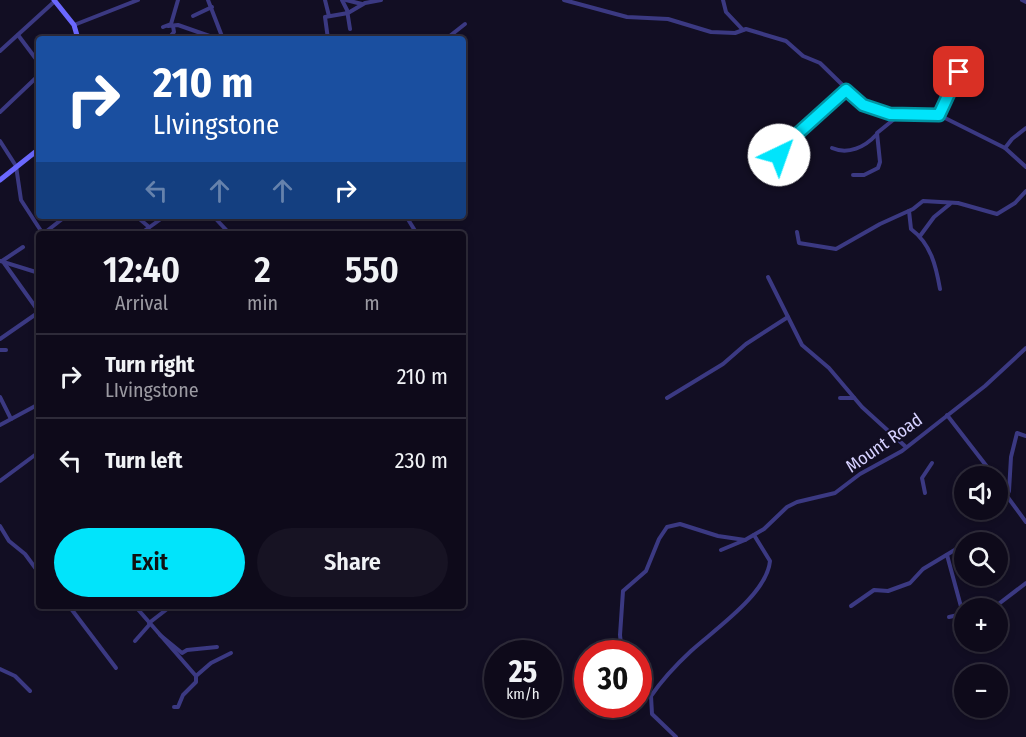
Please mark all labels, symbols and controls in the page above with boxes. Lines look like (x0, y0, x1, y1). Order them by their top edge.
pin (933, 46, 984, 97)
icon: arrive (942, 55, 975, 88)
text: 210 m (153, 58, 253, 108)
icon: right (54, 60, 132, 138)
text: LIvingstone (153, 109, 279, 141)
position arrow (747, 123, 811, 187)
icon: left (140, 174, 173, 207)
icon: ahead (203, 174, 236, 207)
icon: ahead (266, 174, 299, 207)
icon: right (329, 174, 362, 207)
text: 12:40 (103, 248, 180, 292)
text: 2 (254, 248, 271, 292)
text: 550 (345, 248, 399, 292)
text: Arrival (115, 291, 168, 315)
text: min (247, 291, 278, 315)
text: m (364, 291, 380, 315)
text: Turn right (105, 351, 194, 378)
icon: right (54, 360, 87, 393)
text: 210 m (397, 363, 448, 390)
text: LIvingstone (105, 378, 199, 402)
street label: Mount Road (841, 409, 927, 477)
icon: left (54, 444, 87, 477)
text: Turn left (105, 447, 183, 474)
text: 230 m (395, 447, 448, 474)
map controls (954, 466, 1008, 718)
button: sound (954, 466, 1008, 520)
button: Exit (54, 528, 245, 597)
button: Share (257, 528, 448, 597)
button: search (954, 532, 1008, 586)
button: + (954, 598, 1008, 652)
speed limit sign: 30 (574, 640, 652, 718)
text: 25 (509, 654, 537, 690)
button: − (954, 664, 1008, 718)
text: km/h (506, 685, 540, 703)

